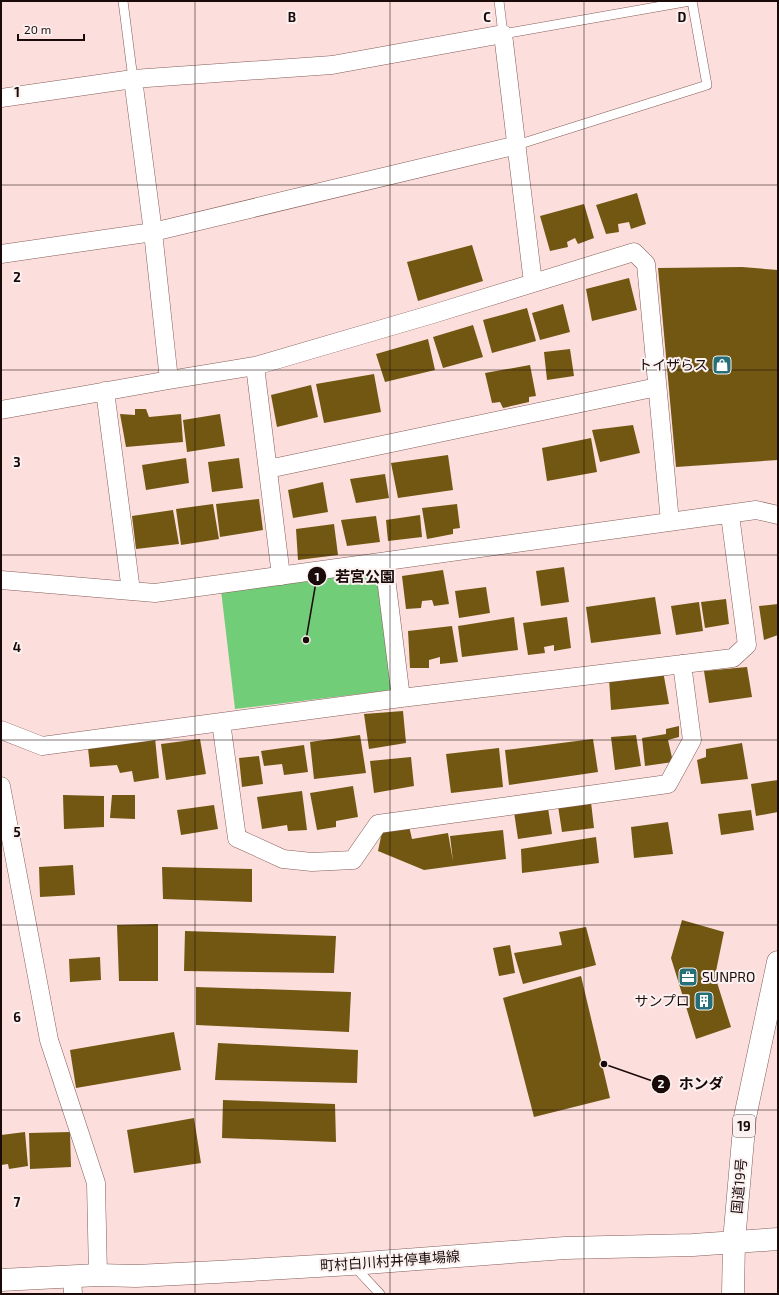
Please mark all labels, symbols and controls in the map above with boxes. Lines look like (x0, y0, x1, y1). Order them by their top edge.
text: B (288, 9, 296, 25)
text: C (483, 9, 491, 25)
text: D (678, 9, 687, 25)
scale bar (18, 16, 84, 42)
text: 20 m (24, 22, 51, 36)
text: 1 (14, 84, 20, 100)
text: 2 (13, 269, 21, 285)
shop icon: トイザらス (711, 354, 733, 376)
place label: トイザらス (638, 356, 708, 373)
text: 3 (13, 454, 21, 470)
callout: 若宮公園 (307, 563, 403, 590)
text: 若宮公園 (335, 567, 395, 585)
text: 1 (314, 569, 320, 583)
text: 4 (13, 639, 21, 655)
text: 5 (13, 824, 21, 840)
office icon: SUNPRO (677, 966, 699, 988)
place label: SUNPRO (702, 968, 755, 985)
building icon: サンプロ (693, 990, 715, 1012)
place label: サンプロ (634, 992, 690, 1009)
text: 6 (13, 1009, 21, 1025)
callout: ホンダ (651, 1070, 732, 1097)
text: ホンダ (678, 1074, 724, 1092)
text: 2 (658, 1076, 665, 1090)
road number: 19 (733, 1115, 755, 1137)
street label: 国道19号 (728, 1158, 749, 1214)
text: 7 (14, 1194, 21, 1210)
street label: 町村白川村井停車場線 (320, 1247, 460, 1274)

